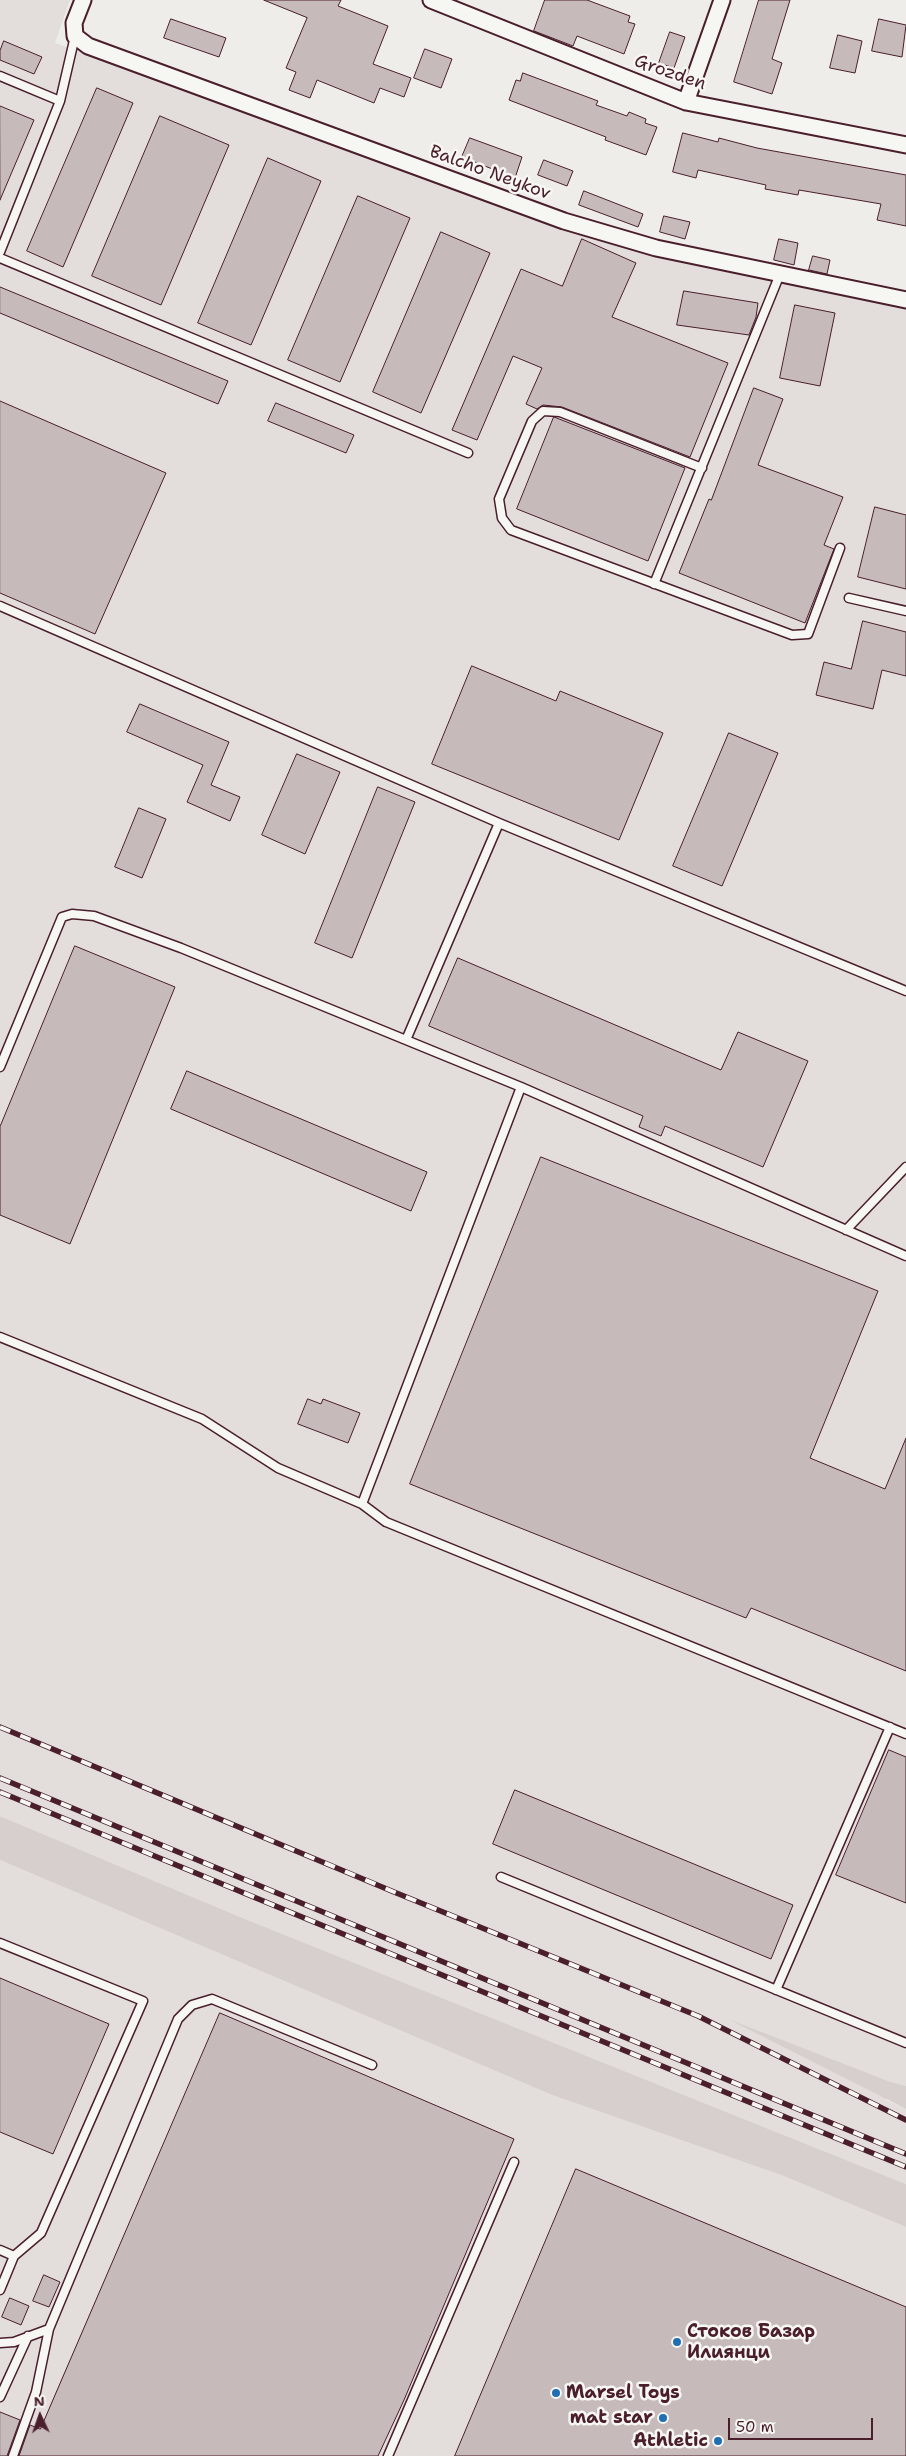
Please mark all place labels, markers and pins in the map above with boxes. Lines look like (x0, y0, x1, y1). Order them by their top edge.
place label: Стоков Базар Илиянци (687, 2321, 815, 2364)
marker: Стоков Базар Илиянци (671, 2336, 683, 2348)
place label: Marsel Toys (566, 2382, 680, 2404)
marker: Marsel Toys (550, 2387, 562, 2399)
place label: mat star (570, 2407, 653, 2429)
marker: mat star (657, 2412, 669, 2424)
place label: Athletic (633, 2430, 708, 2452)
marker: Athletic (712, 2435, 724, 2447)

